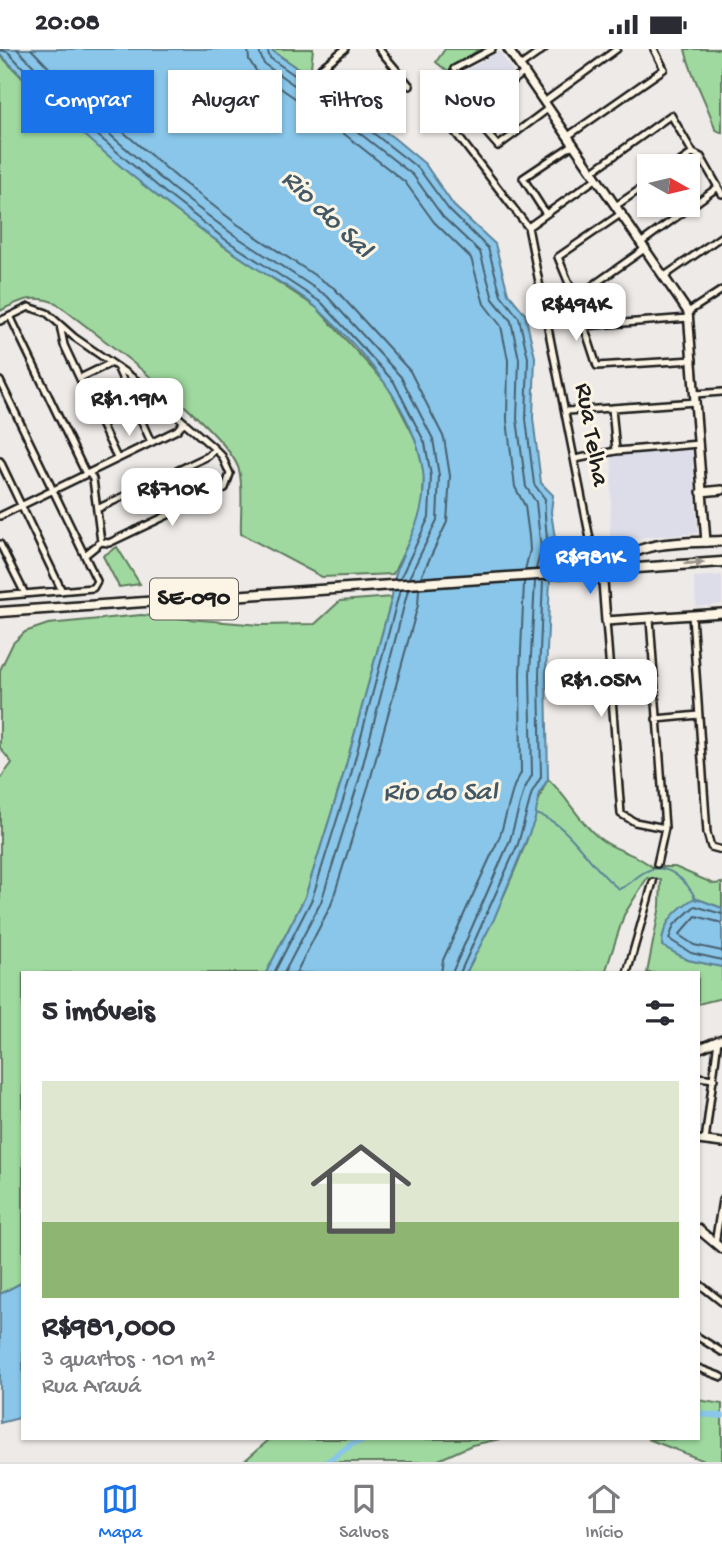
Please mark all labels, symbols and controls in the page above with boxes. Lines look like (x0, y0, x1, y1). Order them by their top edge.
text: 20:08 (35, 9, 100, 40)
chip: Comprar (21, 70, 154, 133)
chip: Alugar (168, 70, 282, 133)
chip: Filtros (296, 70, 406, 133)
chip: Novo (420, 70, 519, 133)
north arrow (637, 154, 700, 217)
map controls (637, 154, 700, 217)
water label: Rio do Sal (273, 163, 380, 268)
pin: R$494K (519, 283, 633, 343)
text: R$494K (542, 292, 610, 319)
pin: R$1.19M (64, 379, 194, 438)
street label: Rua Telha (566, 381, 615, 490)
text: R$1.19M (91, 387, 167, 414)
pin: R$710K (115, 469, 229, 528)
text: R$710K (137, 477, 207, 504)
pin: R$981K (533, 537, 647, 596)
text: R$981K (556, 545, 624, 572)
one-way arrow (683, 558, 705, 569)
road number: SE-090 (150, 579, 238, 619)
pin: R$1.05M (536, 659, 666, 719)
text: R$1.05M (561, 668, 641, 695)
water label: Rio do Sal (383, 777, 499, 810)
icon: filters (641, 994, 679, 1032)
text: 5 imóveis (42, 996, 155, 1031)
icon: home (298, 1126, 424, 1252)
text: R$981,000 (42, 1312, 175, 1347)
text: 3 quartos · 101 m² (42, 1347, 215, 1374)
text: Rua Arauá (42, 1374, 141, 1401)
tab: Mapa (99, 1480, 142, 1545)
tab: Salvos (339, 1480, 388, 1545)
tab: Início (585, 1480, 623, 1545)

